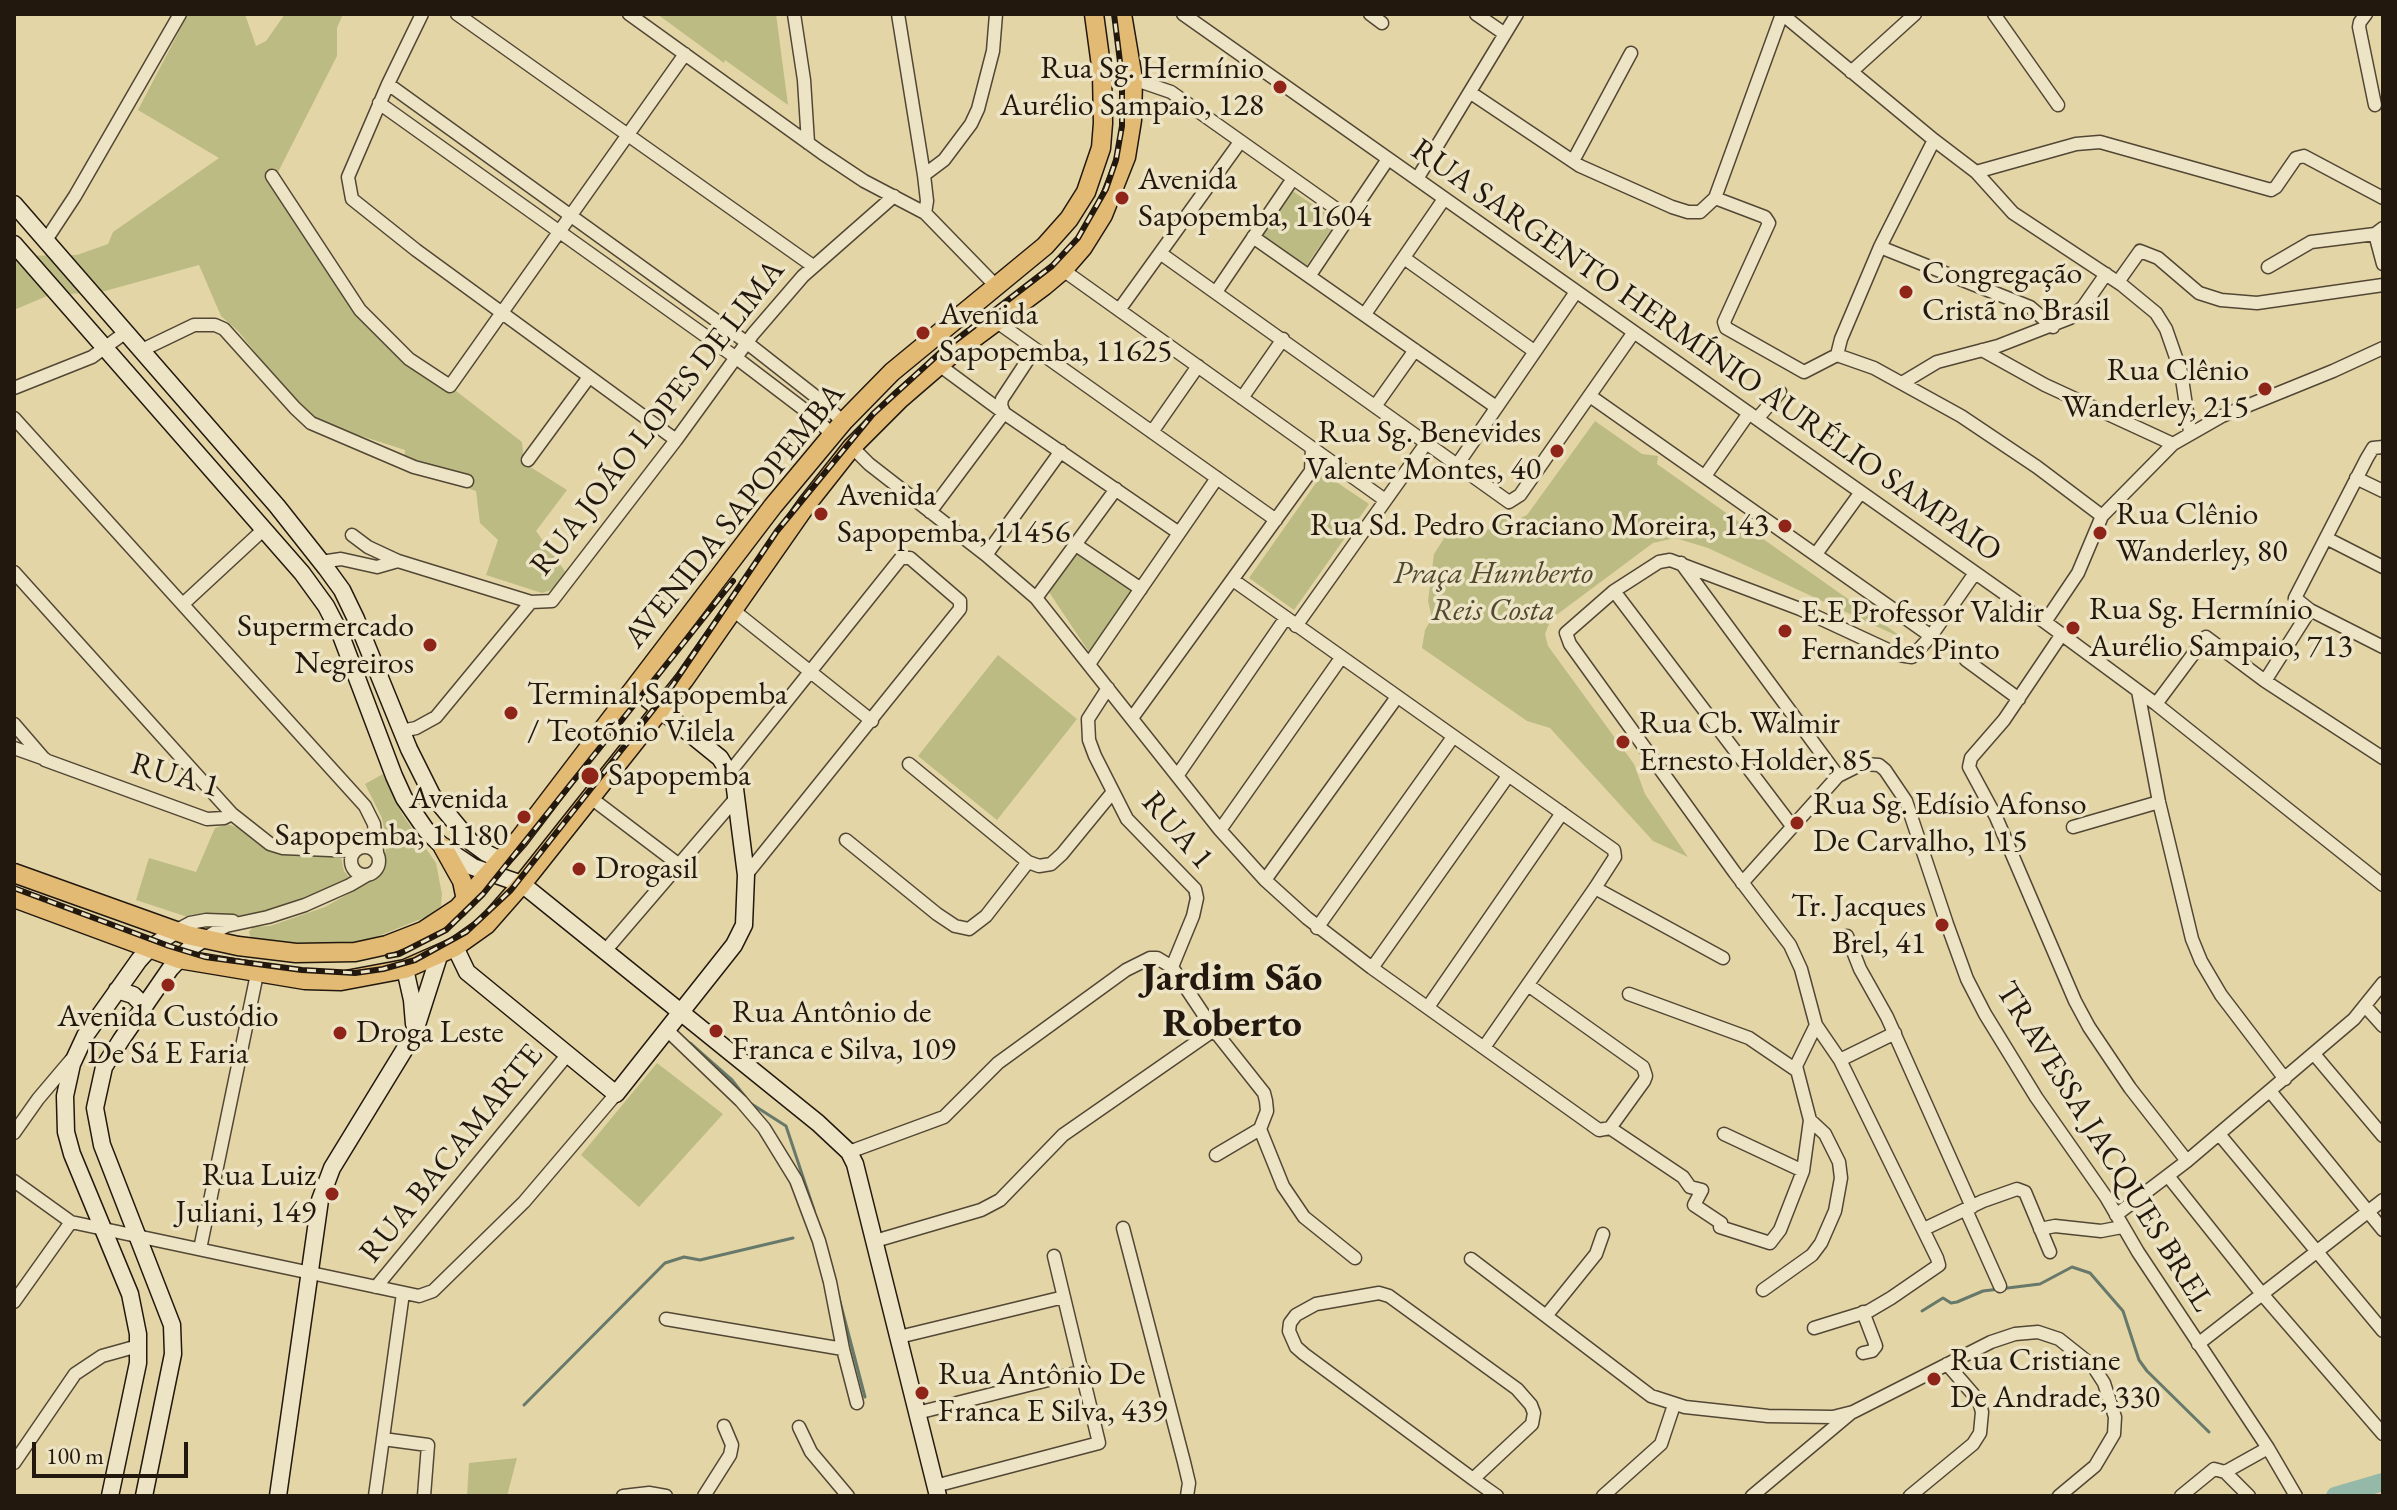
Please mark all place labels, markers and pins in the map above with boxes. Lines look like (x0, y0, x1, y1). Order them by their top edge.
place label: Rua Sg. Hermínio Aurélio Sampaio, 128 (1000, 50, 1264, 125)
marker: Rua Sg. Hermínio Aurélio Sampaio, 128 (1271, 78, 1289, 96)
place label: Avenida Sapopemba, 11604 (1138, 161, 1371, 236)
marker: Avenida Sapopemba, 11604 (1113, 189, 1131, 207)
place label: Congregação Cristã no Brasil (1922, 255, 2110, 330)
marker: Congregação Cristã no Brasil (1897, 283, 1915, 301)
place label: Avenida Sapopemba, 11625 (939, 296, 1172, 371)
marker: Avenida Sapopemba, 11625 (914, 324, 932, 342)
place label: Rua Clênio Wanderley, 215 (2062, 352, 2249, 427)
marker: Rua Clênio Wanderley, 215 (2256, 380, 2274, 398)
place label: Rua Sg. Benevides Valente Montes, 40 (1306, 414, 1541, 489)
marker: Rua Sg. Benevides Valente Montes, 40 (1548, 442, 1566, 460)
place label: Avenida Sapopemba, 11456 (837, 477, 1070, 552)
place label: Rua Clênio Wanderley, 80 (2116, 496, 2288, 571)
marker: Avenida Sapopemba, 11456 (812, 505, 830, 523)
place label: Rua Sd. Pedro Graciano Moreira, 143 (1310, 507, 1769, 545)
marker: Rua Sd. Pedro Graciano Moreira, 143 (1776, 517, 1794, 535)
marker: Rua Clênio Wanderley, 80 (2091, 524, 2109, 542)
place label: Rua Sg. Hermínio Aurélio Sampaio, 713 (2089, 591, 2353, 666)
place label: E.E Professor Valdir Fernandes Pinto (1801, 594, 2044, 669)
place label: Supermercado Negreiros (237, 608, 414, 683)
marker: Rua Sg. Hermínio Aurélio Sampaio, 713 (2064, 619, 2082, 637)
marker: E.E Professor Valdir Fernandes Pinto (1776, 622, 1794, 640)
marker: Supermercado Negreiros (421, 636, 439, 654)
place label: Terminal Sapopemba / Teotõnio Vilela (527, 676, 787, 751)
marker: Terminal Sapopemba / Teotõnio Vilela (502, 704, 520, 722)
place label: Rua Cb. Walmir Ernesto Holder, 85 (1639, 705, 1873, 780)
marker: Rua Cb. Walmir Ernesto Holder, 85 (1614, 733, 1632, 751)
place label: Sapopemba (608, 757, 751, 795)
marker: Sapopemba (579, 765, 601, 787)
place label: Avenida Sapopemba, 11180 (275, 780, 508, 855)
place label: Rua Sg. Edísio Afonso De Carvalho, 115 (1813, 786, 2087, 861)
marker: Avenida Sapopemba, 11180 (515, 808, 533, 826)
marker: Rua Sg. Edísio Afonso De Carvalho, 115 (1788, 814, 1806, 832)
place label: Drogasil (595, 850, 698, 888)
marker: Drogasil (570, 860, 588, 878)
place label: Tr. Jacques Brel, 41 (1791, 888, 1926, 963)
marker: Tr. Jacques Brel, 41 (1933, 916, 1951, 934)
marker: Avenida Custódio De Sá E Faria (159, 976, 177, 994)
place label: Rua Antônio de Franca e Silva, 109 (732, 994, 956, 1069)
place label: Avenida Custódio De Sá E Faria (57, 998, 279, 1073)
place label: Droga Leste (356, 1014, 504, 1052)
marker: Rua Antônio de Franca e Silva, 109 (707, 1022, 725, 1040)
marker: Droga Leste (331, 1024, 349, 1042)
place label: Rua Luiz Juliani, 149 (175, 1157, 316, 1232)
marker: Rua Luiz Juliani, 149 (323, 1185, 341, 1203)
place label: Rua Cristiane De Andrade, 330 (1950, 1342, 2160, 1417)
place label: Rua Antônio De Franca E Silva, 439 (938, 1356, 1167, 1431)
marker: Rua Cristiane De Andrade, 330 (1925, 1370, 1943, 1388)
marker: Rua Antônio De Franca E Silva, 439 (913, 1384, 931, 1402)

